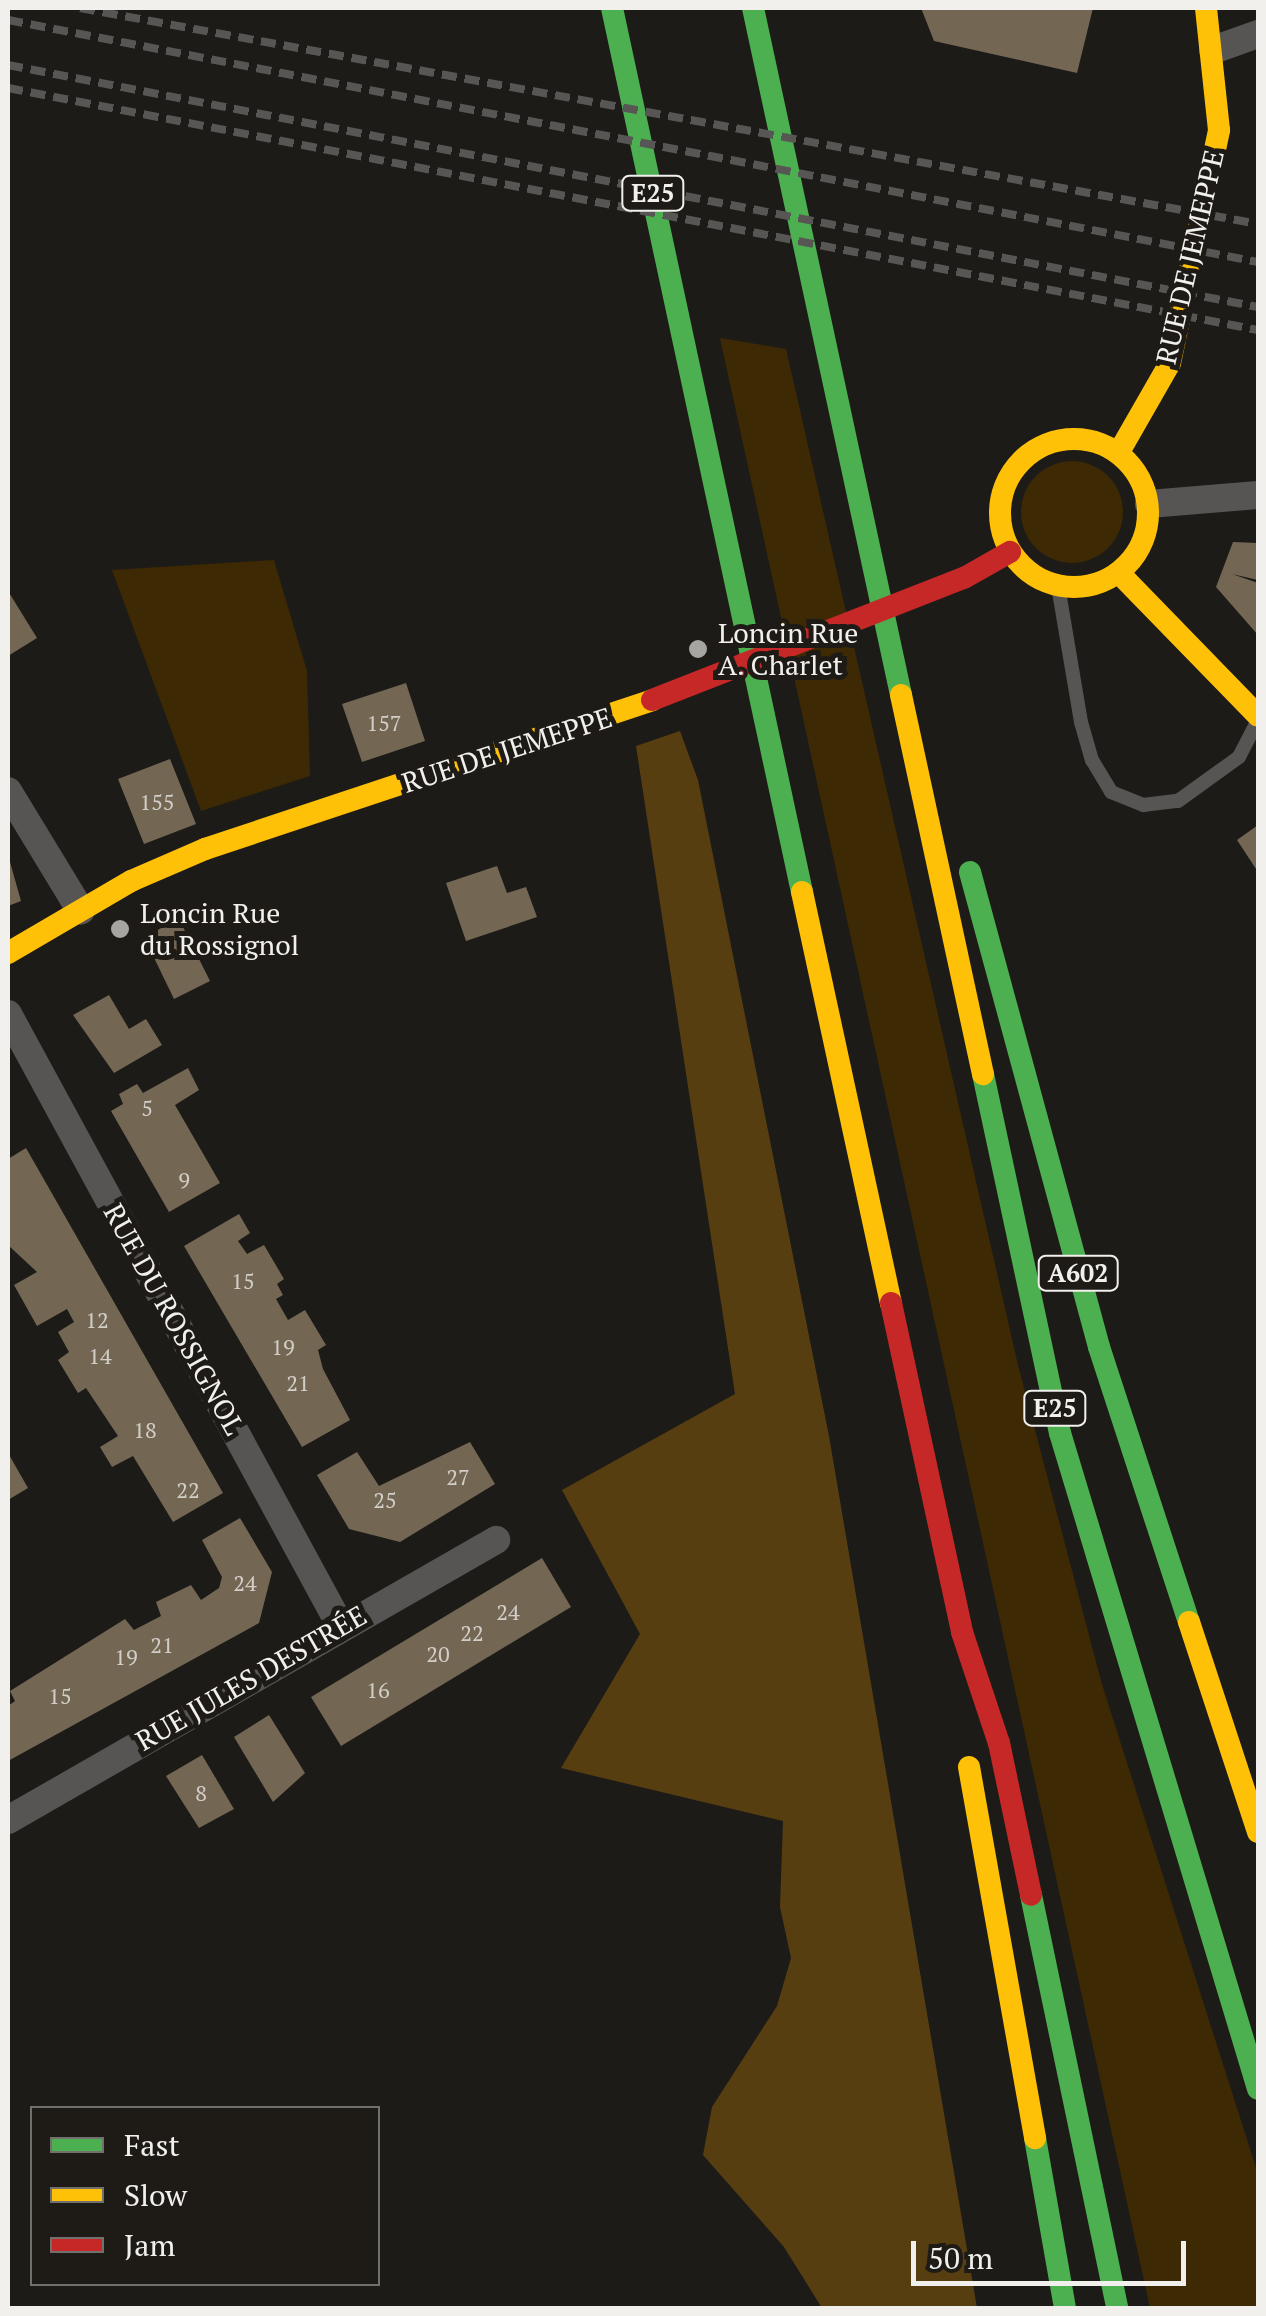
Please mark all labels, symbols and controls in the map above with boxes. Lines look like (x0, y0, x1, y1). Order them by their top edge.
street label: RUE DE JEMEPPE (1149, 147, 1231, 367)
road number: E25 (620, 173, 686, 213)
place label: Loncin Rue A. Charlet (718, 616, 858, 682)
marker: Loncin Rue A. Charlet (687, 638, 709, 660)
street label: RUE DE JEMEPPE (398, 700, 616, 800)
house number: 157 (366, 710, 402, 736)
house number: 155 (139, 789, 175, 815)
place label: Loncin Rue du Rossignol (140, 896, 299, 962)
marker: Loncin Rue du Rossignol (109, 918, 131, 940)
house number: 5 (141, 1095, 153, 1121)
house number: 9 (178, 1167, 190, 1193)
street label: RUE DU ROSSIGNOL (97, 1198, 251, 1440)
road number: A602 (1036, 1253, 1120, 1293)
house number: 15 (231, 1268, 255, 1294)
house number: 12 (85, 1307, 109, 1333)
house number: 19 (271, 1334, 295, 1360)
house number: 14 (88, 1343, 112, 1369)
house number: 21 (286, 1370, 310, 1396)
road number: E25 (1022, 1388, 1088, 1428)
house number: 18 (133, 1417, 157, 1443)
house number: 27 (446, 1464, 470, 1490)
house number: 22 (176, 1477, 200, 1503)
house number: 25 (373, 1487, 397, 1513)
house number: 24 (233, 1570, 257, 1596)
street label: RUE JULES DESTRÉE (130, 1598, 372, 1758)
house number: 24 (496, 1599, 520, 1625)
house number: 22 (460, 1620, 484, 1646)
house number: 21 (150, 1632, 174, 1658)
house number: 20 (426, 1641, 450, 1667)
house number: 19 (114, 1644, 138, 1670)
house number: 16 (366, 1677, 390, 1703)
house number: 15 (48, 1683, 72, 1709)
house number: 8 (195, 1780, 207, 1806)
legend (30, 2106, 380, 2286)
text: Fast (124, 2125, 180, 2165)
text: Slow (124, 2175, 187, 2215)
scale bar (916, 2221, 1191, 2283)
text: Jam (124, 2225, 175, 2265)
text: 50 m (928, 2238, 993, 2278)

